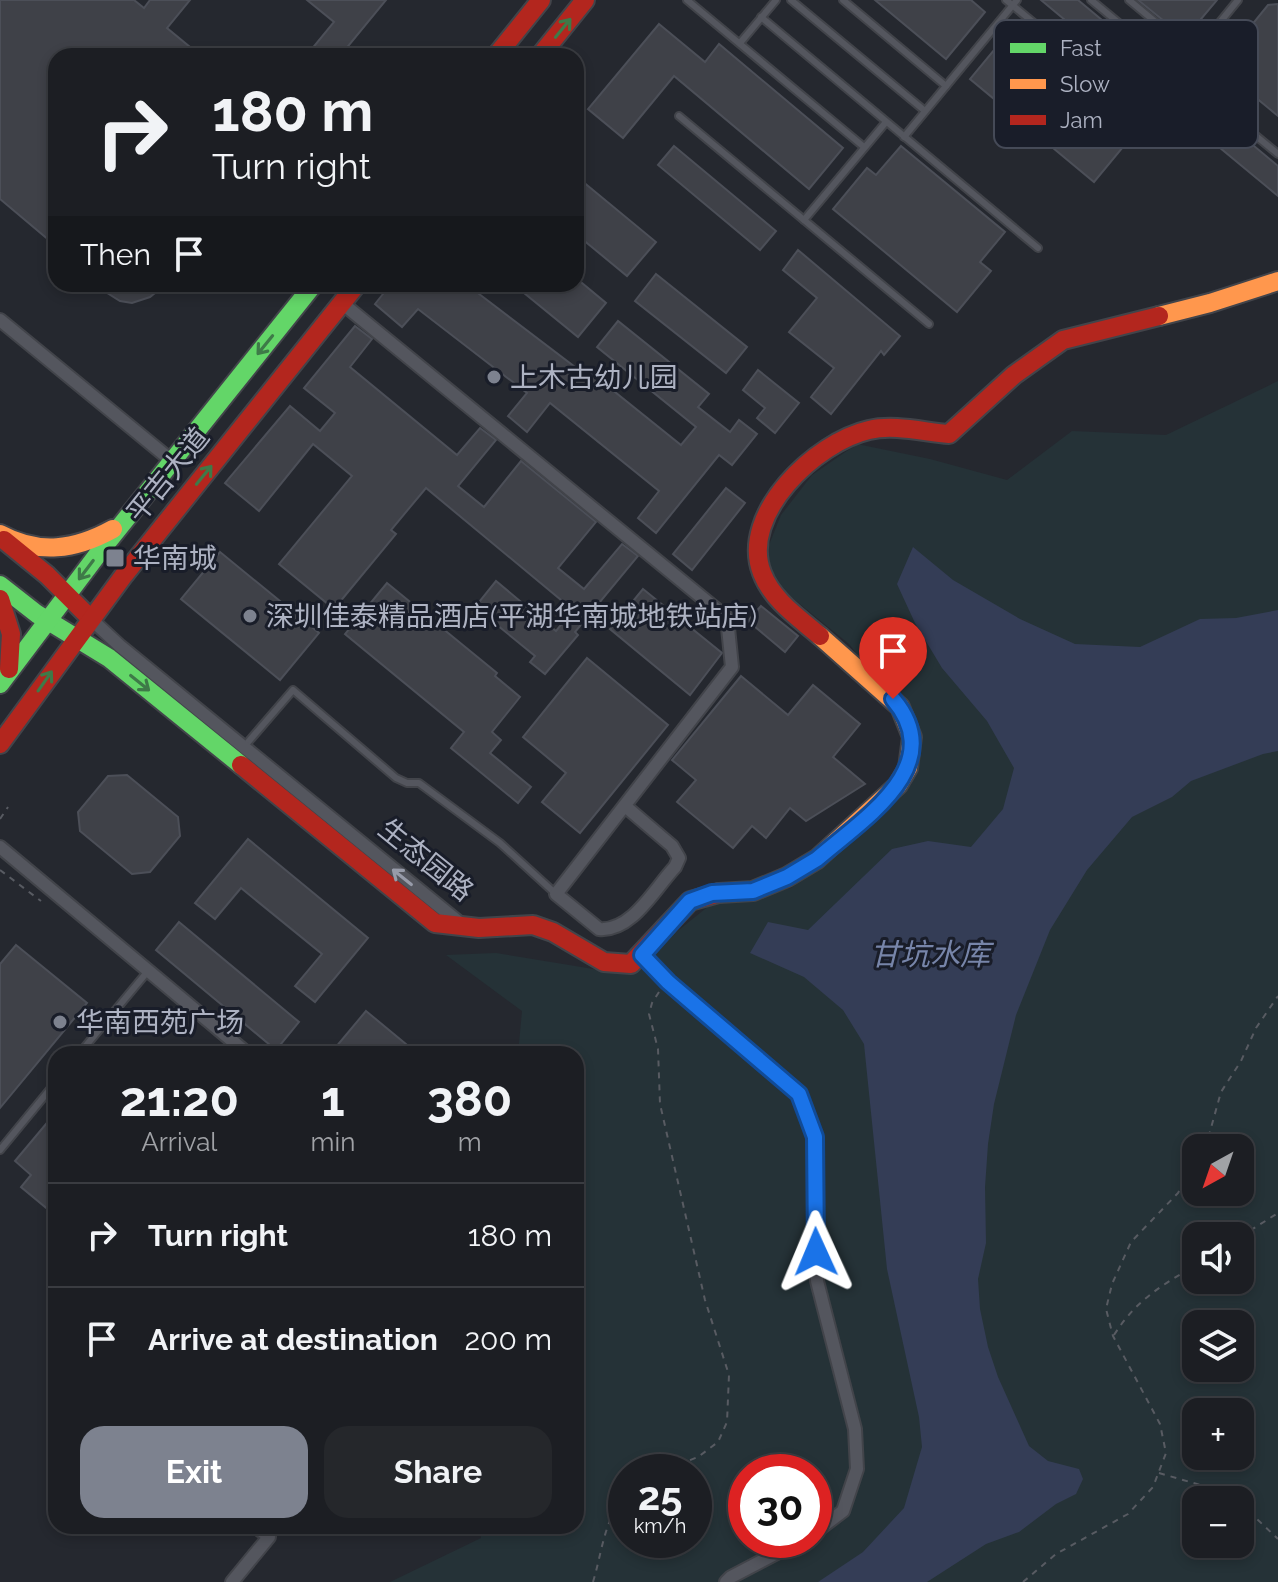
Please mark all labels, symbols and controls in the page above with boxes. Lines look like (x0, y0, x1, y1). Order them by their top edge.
one-way arrow (554, 18, 571, 39)
legend (994, 20, 1258, 148)
text: Fast (1060, 35, 1102, 61)
text: Slow (1060, 71, 1110, 97)
text: 180 m (212, 78, 373, 144)
icon: right (80, 80, 184, 184)
text: Jam (1060, 107, 1103, 133)
text: Turn right (212, 145, 371, 187)
icon: arrive (167, 232, 211, 276)
text: Then (80, 237, 151, 272)
one-way arrow (256, 334, 274, 355)
place label: 上木古幼儿园 (510, 361, 678, 394)
marker: 上木古幼儿园 (485, 368, 503, 386)
street label: 平吉大道 (120, 421, 216, 529)
one-way arrow (195, 465, 213, 486)
place label: 华南城 (133, 542, 217, 575)
marker: 华南城 (104, 547, 126, 569)
one-way arrow (77, 559, 94, 580)
place label: 深圳佳泰精品酒店(平湖华南城地铁站店) (266, 600, 757, 633)
marker: 深圳佳泰精品酒店(平湖华南城地铁站店) (241, 607, 259, 625)
pin (859, 617, 927, 699)
icon: arrive (871, 629, 915, 673)
one-way arrow (37, 670, 53, 692)
one-way arrow (130, 674, 150, 692)
street label: 生态园路 (372, 812, 480, 908)
one-way arrow (392, 869, 413, 886)
water label: 甘坑水库 (870, 937, 995, 972)
place label: 华南西苑广场 (76, 1006, 244, 1039)
marker: 华南西苑广场 (51, 1013, 69, 1031)
text: 21:20 (120, 1071, 239, 1127)
text: 1 (321, 1071, 345, 1127)
text: 380 (427, 1071, 512, 1127)
text: Arrival (141, 1127, 217, 1157)
text: min (311, 1127, 355, 1157)
text: m (458, 1127, 482, 1157)
north arrow (1182, 1134, 1254, 1206)
map controls (1182, 1134, 1254, 1558)
position arrow (774, 1210, 858, 1294)
icon: right (80, 1213, 124, 1257)
text: Turn right (148, 1218, 288, 1253)
text: 180 m (468, 1218, 552, 1253)
button: sound (1182, 1222, 1254, 1294)
button: layers (1182, 1310, 1254, 1382)
icon: arrive (80, 1317, 124, 1361)
text: Arrive at destination (148, 1322, 438, 1357)
text: 200 m (464, 1322, 552, 1357)
button: + (1182, 1398, 1254, 1470)
button: Exit (80, 1426, 308, 1518)
button: Share (324, 1426, 552, 1518)
speed limit sign: 30 (728, 1454, 832, 1558)
text: 25 (638, 1472, 682, 1519)
button: − (1182, 1486, 1254, 1558)
text: km/h (634, 1514, 686, 1538)

